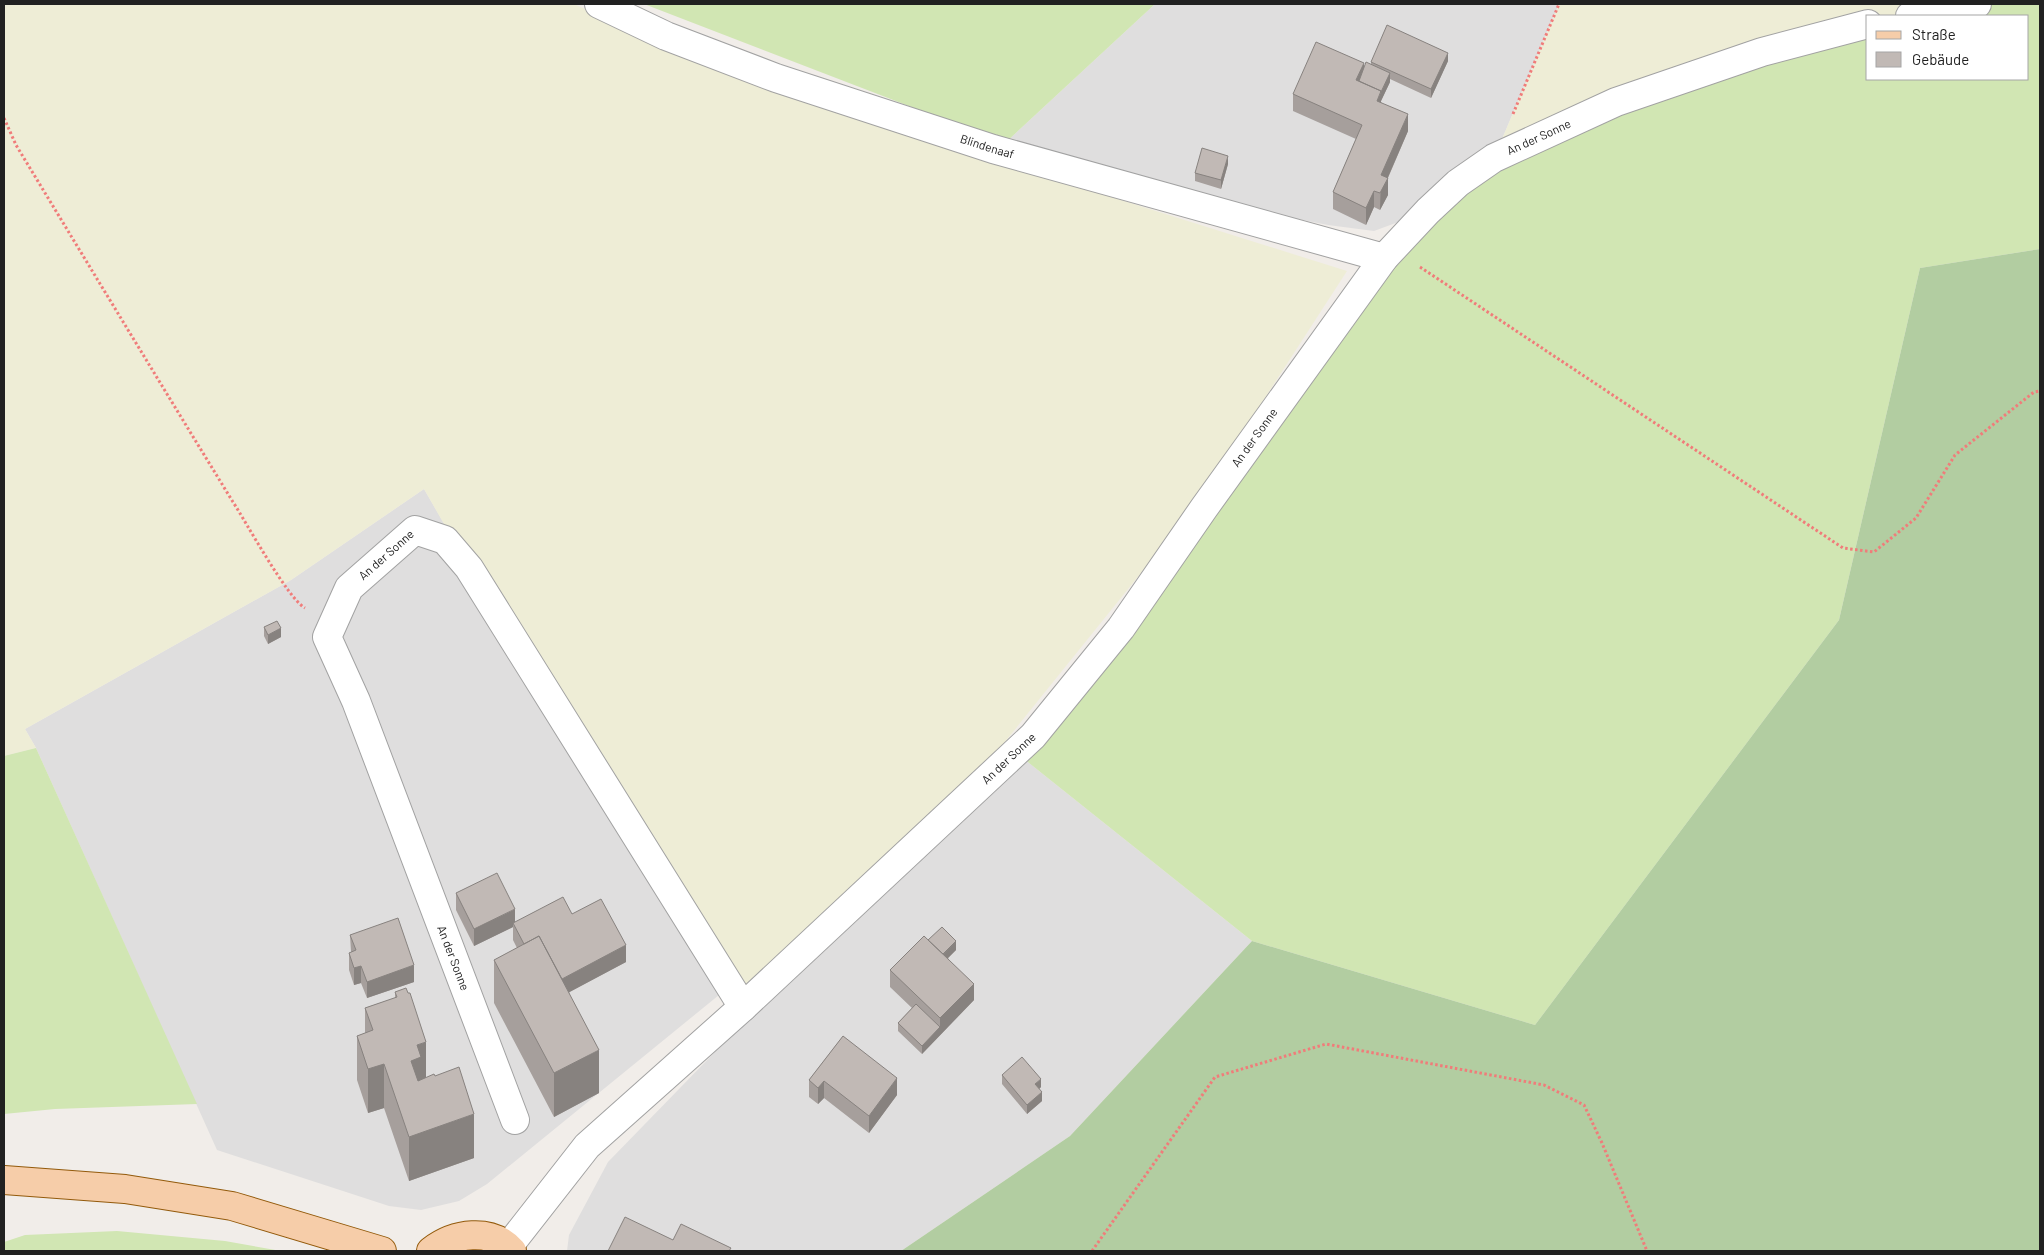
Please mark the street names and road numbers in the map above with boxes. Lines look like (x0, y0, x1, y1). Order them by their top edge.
street label: An der Sonne (1504, 116, 1573, 157)
street label: Blindenaaf (959, 131, 1016, 161)
street label: An der Sonne (1228, 405, 1280, 469)
street label: An der Sonne (355, 526, 416, 582)
street label: An der Sonne (978, 729, 1038, 786)
street label: An der Sonne (435, 923, 473, 992)

